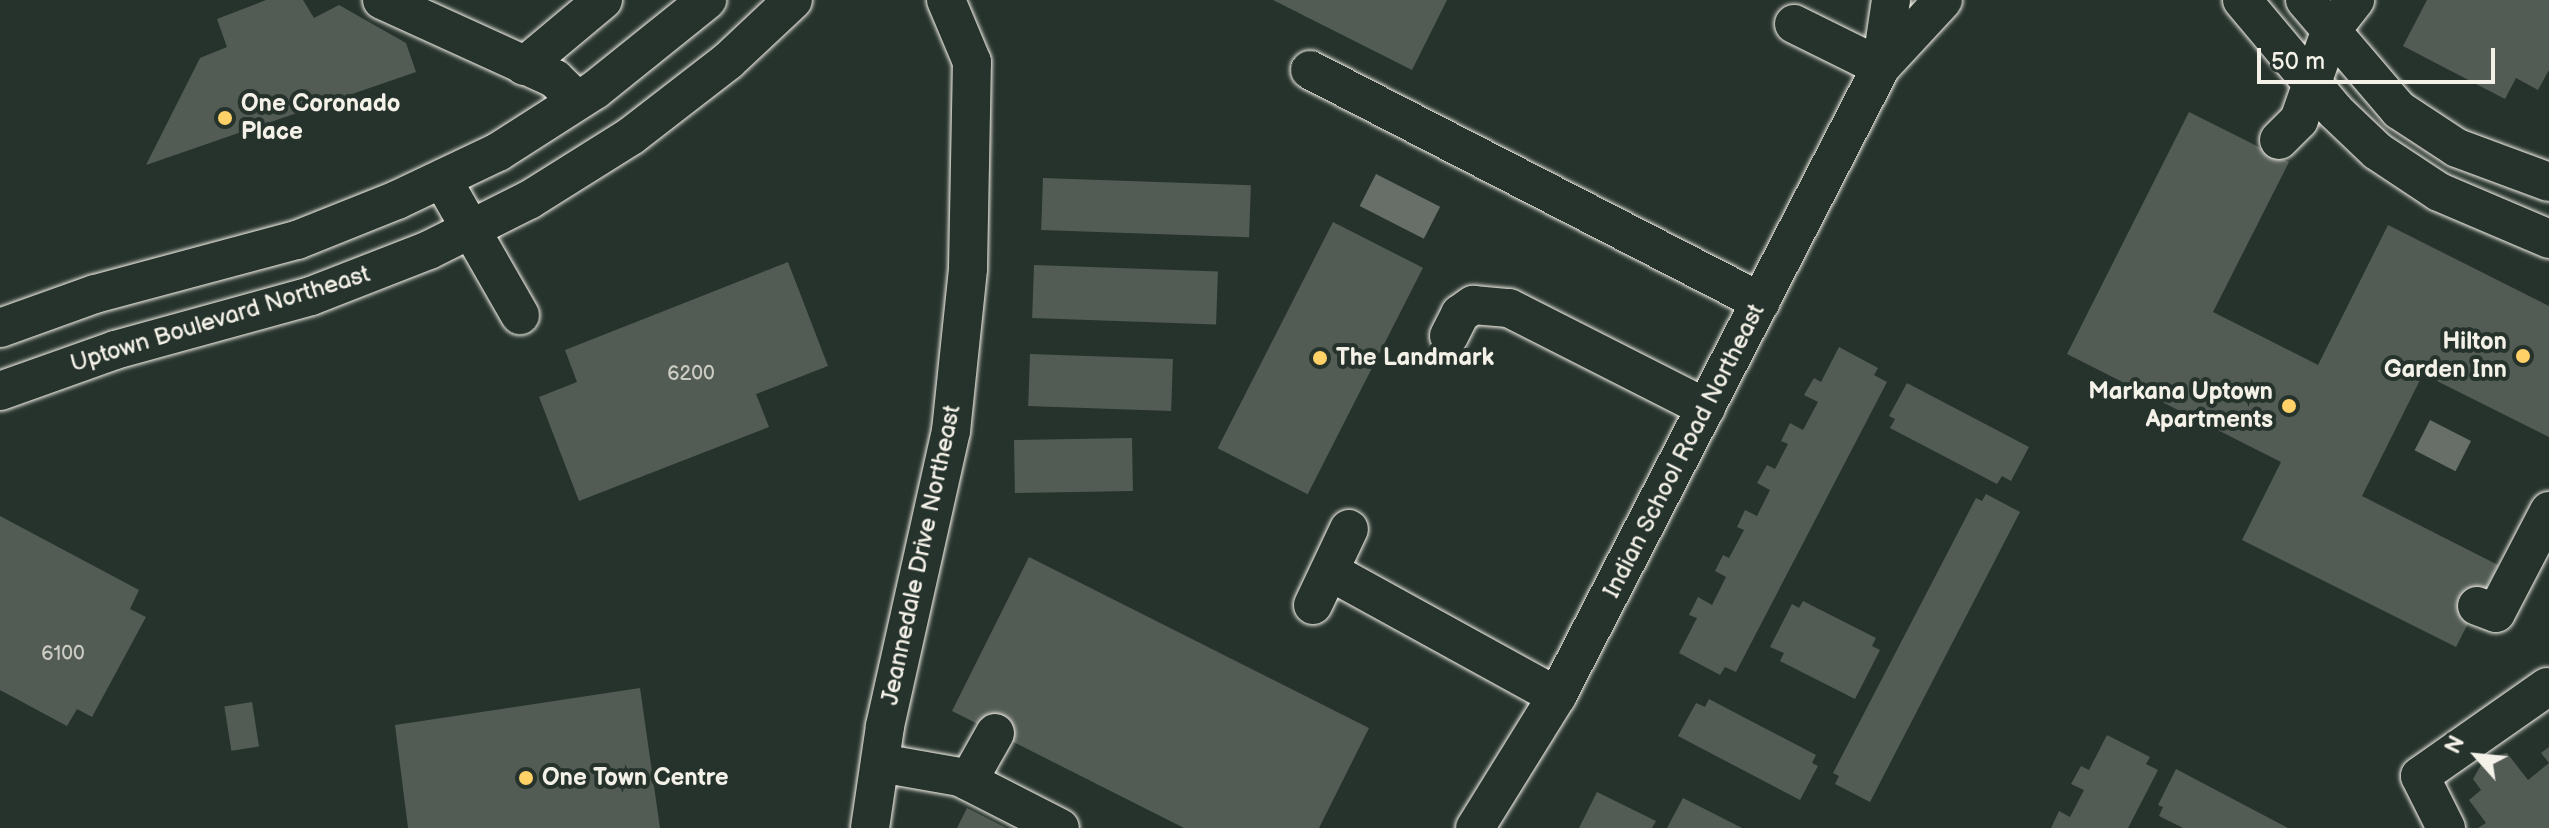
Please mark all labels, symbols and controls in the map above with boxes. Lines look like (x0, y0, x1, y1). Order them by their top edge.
scale bar (2261, 32, 2499, 82)
text: 50 m (2271, 47, 2325, 76)
place label: One Coronado Place (241, 90, 401, 146)
marker: One Coronado Place (216, 109, 234, 127)
street label: Uptown Boulevard Northeast (67, 260, 373, 378)
street label: Indian School Road Northeast (1597, 299, 1771, 603)
place label: Hilton Garden Inn (2384, 328, 2507, 384)
place label: The Landmark (1336, 344, 1494, 372)
marker: Hilton Garden Inn (2514, 347, 2532, 365)
marker: The Landmark (1311, 349, 1329, 367)
house number: 6200 (667, 362, 715, 386)
place label: Markana Uptown Apartments (2088, 378, 2273, 434)
marker: Markana Uptown Apartments (2280, 397, 2298, 415)
street label: Jeannedale Drive Northeast (875, 403, 967, 707)
house number: 6100 (41, 642, 85, 666)
north arrow (2437, 716, 2517, 796)
text: N (2439, 731, 2471, 758)
place label: One Town Centre (542, 764, 729, 792)
marker: One Town Centre (517, 769, 535, 787)

